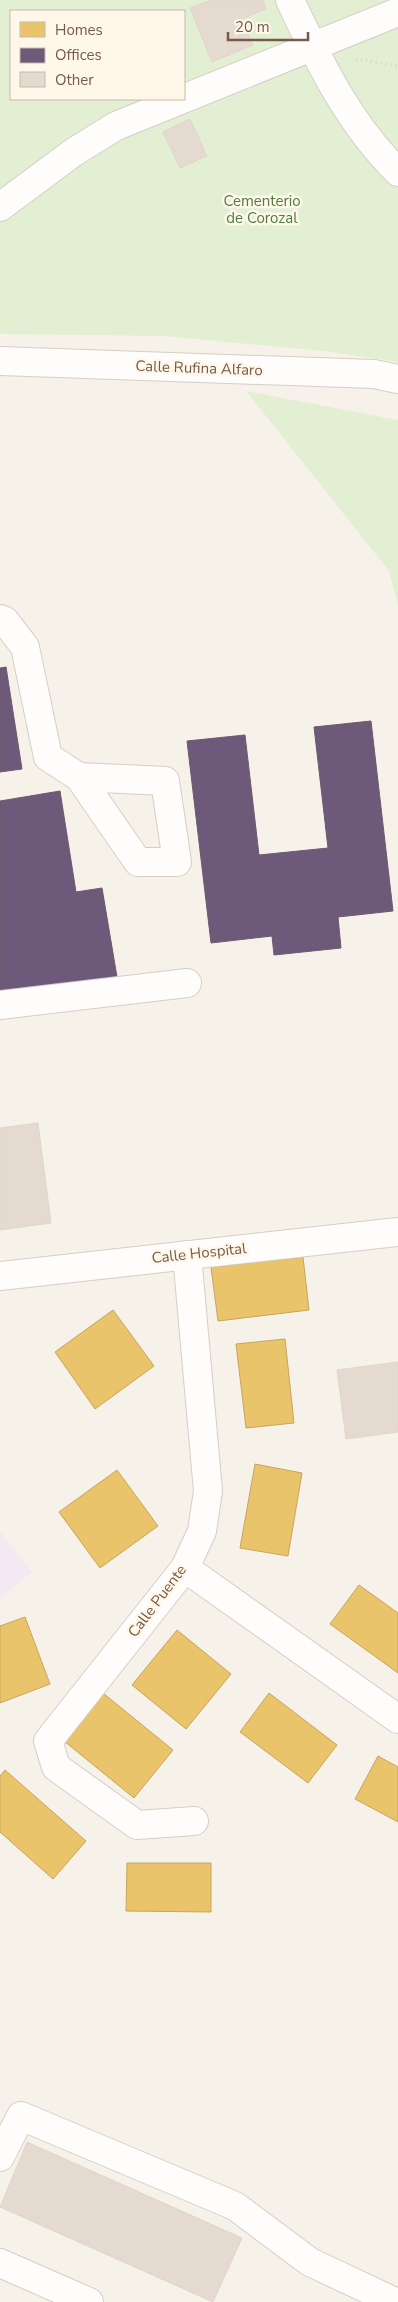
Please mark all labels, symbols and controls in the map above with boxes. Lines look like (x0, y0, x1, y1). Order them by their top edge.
legend (10, 10, 185, 100)
scale bar (228, 10, 308, 42)
text: 20 m (235, 17, 270, 37)
text: Homes (55, 20, 103, 40)
text: Offices (55, 45, 102, 65)
text: Other (55, 70, 94, 90)
park label: Cementerio de Corozal (223, 191, 301, 228)
street label: Calle Rufina Alfaro (135, 356, 263, 380)
street label: Calle Hospital (151, 1238, 248, 1268)
street label: Calle Puente (123, 1561, 191, 1641)

